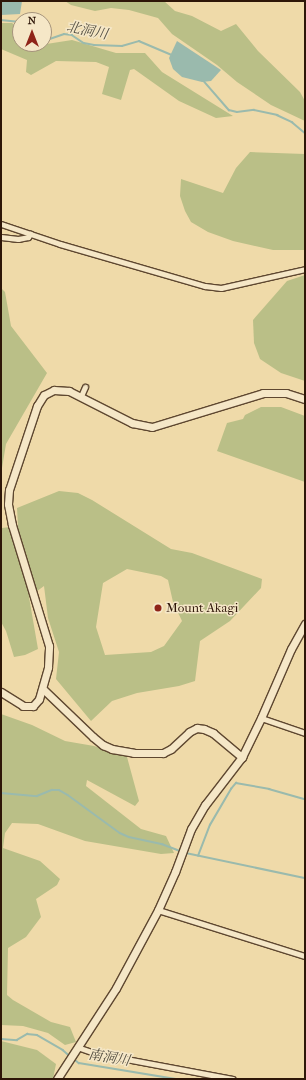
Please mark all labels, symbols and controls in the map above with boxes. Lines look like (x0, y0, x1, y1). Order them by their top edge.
north arrow (12, 12, 52, 52)
text: N (28, 14, 36, 27)
water label: 北洞川 (65, 19, 109, 43)
place label: Mount Akagi (166, 600, 238, 616)
marker: Mount Akagi (153, 603, 163, 613)
water label: 南洞川 (87, 1046, 131, 1070)

